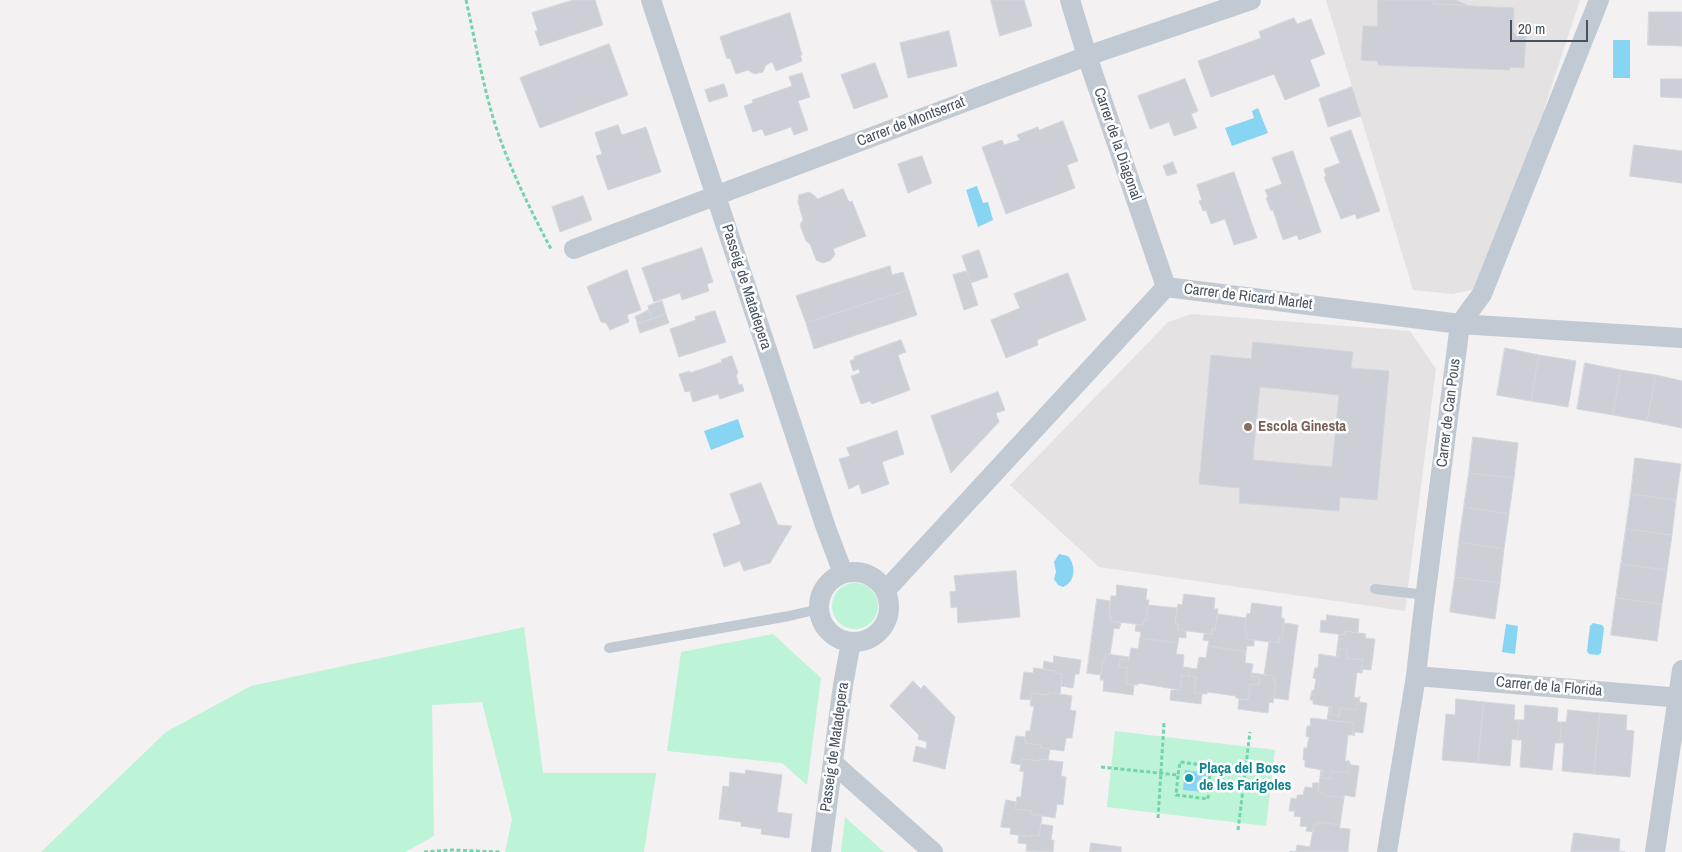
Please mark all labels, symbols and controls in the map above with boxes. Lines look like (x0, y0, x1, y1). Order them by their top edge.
scale bar (1512, 10, 1590, 42)
text: 20 m (1518, 18, 1545, 39)
street label: Carrer de la Diagonal (1089, 85, 1145, 203)
street label: Carrer de Montserrat (854, 93, 968, 151)
street label: Passeig de Matadepera (717, 222, 775, 352)
street label: Carrer de Ricard Marlet (1183, 280, 1313, 314)
street label: Carrer de Can Pous (1433, 358, 1465, 468)
place label: Escola Ginesta (1258, 418, 1346, 436)
marker: Escola Ginesta (1242, 421, 1254, 433)
street label: Carrer de la Florida (1495, 673, 1603, 701)
street label: Passeig de Matadepera (817, 681, 853, 813)
place label: Plaça del Bosc de les Farigoles (1199, 760, 1291, 795)
marker: Plaça del Bosc de les Farigoles (1183, 772, 1195, 784)

